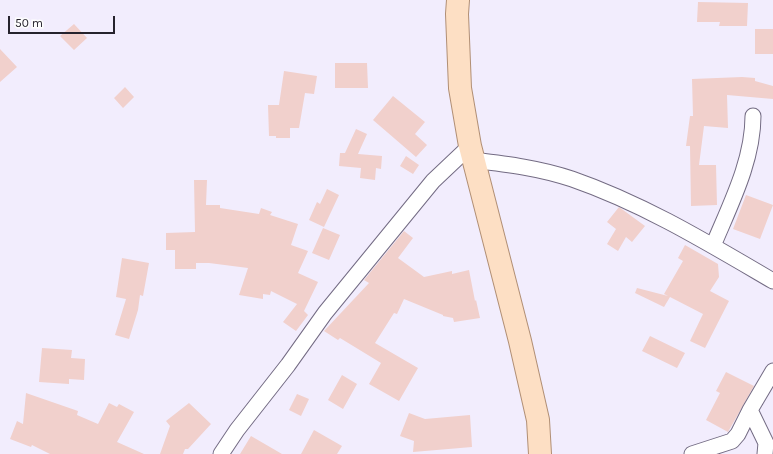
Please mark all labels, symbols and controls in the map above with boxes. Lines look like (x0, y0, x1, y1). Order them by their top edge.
scale bar (10, 8, 117, 34)
text: 50 m (15, 16, 43, 30)

